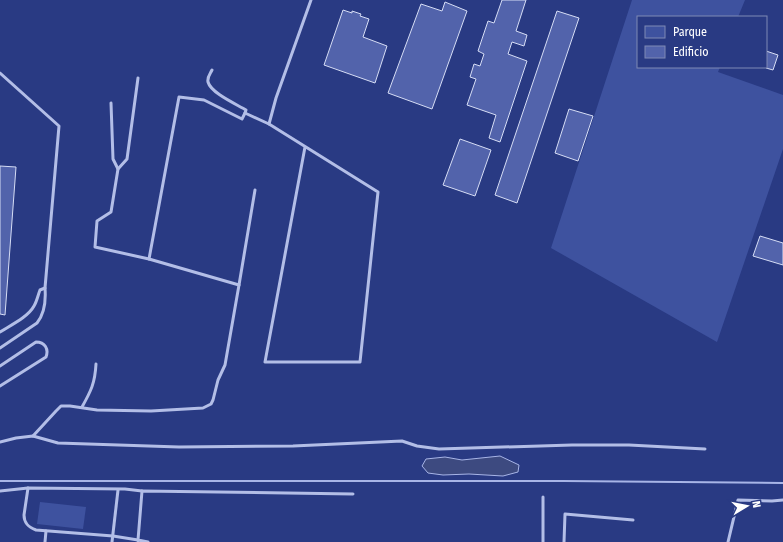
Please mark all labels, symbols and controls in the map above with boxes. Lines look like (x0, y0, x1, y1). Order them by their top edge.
legend (637, 16, 767, 68)
text: Parque (673, 25, 707, 39)
text: Edificio (673, 45, 709, 59)
north arrow (727, 486, 767, 526)
text: N (749, 500, 763, 509)

